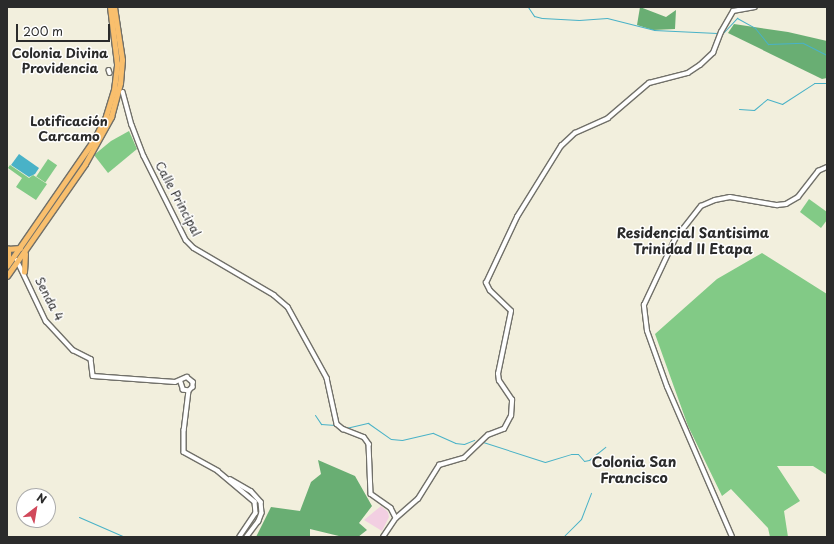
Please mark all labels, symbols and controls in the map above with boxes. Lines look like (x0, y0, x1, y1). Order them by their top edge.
scale bar (18, 16, 112, 42)
text: 200 m (23, 22, 63, 40)
district label: Colonia Divina Providencia (12, 46, 108, 77)
district label: Lotificación Carcamo (30, 114, 108, 145)
street label: Calle Principal (152, 159, 204, 239)
district label: Residencial Santisima Trinidad II Etapa (616, 225, 770, 258)
street label: Senda 4 (32, 275, 66, 323)
district label: Colonia San Francisco (592, 454, 676, 486)
north arrow (16, 488, 56, 528)
text: N (34, 489, 50, 508)

